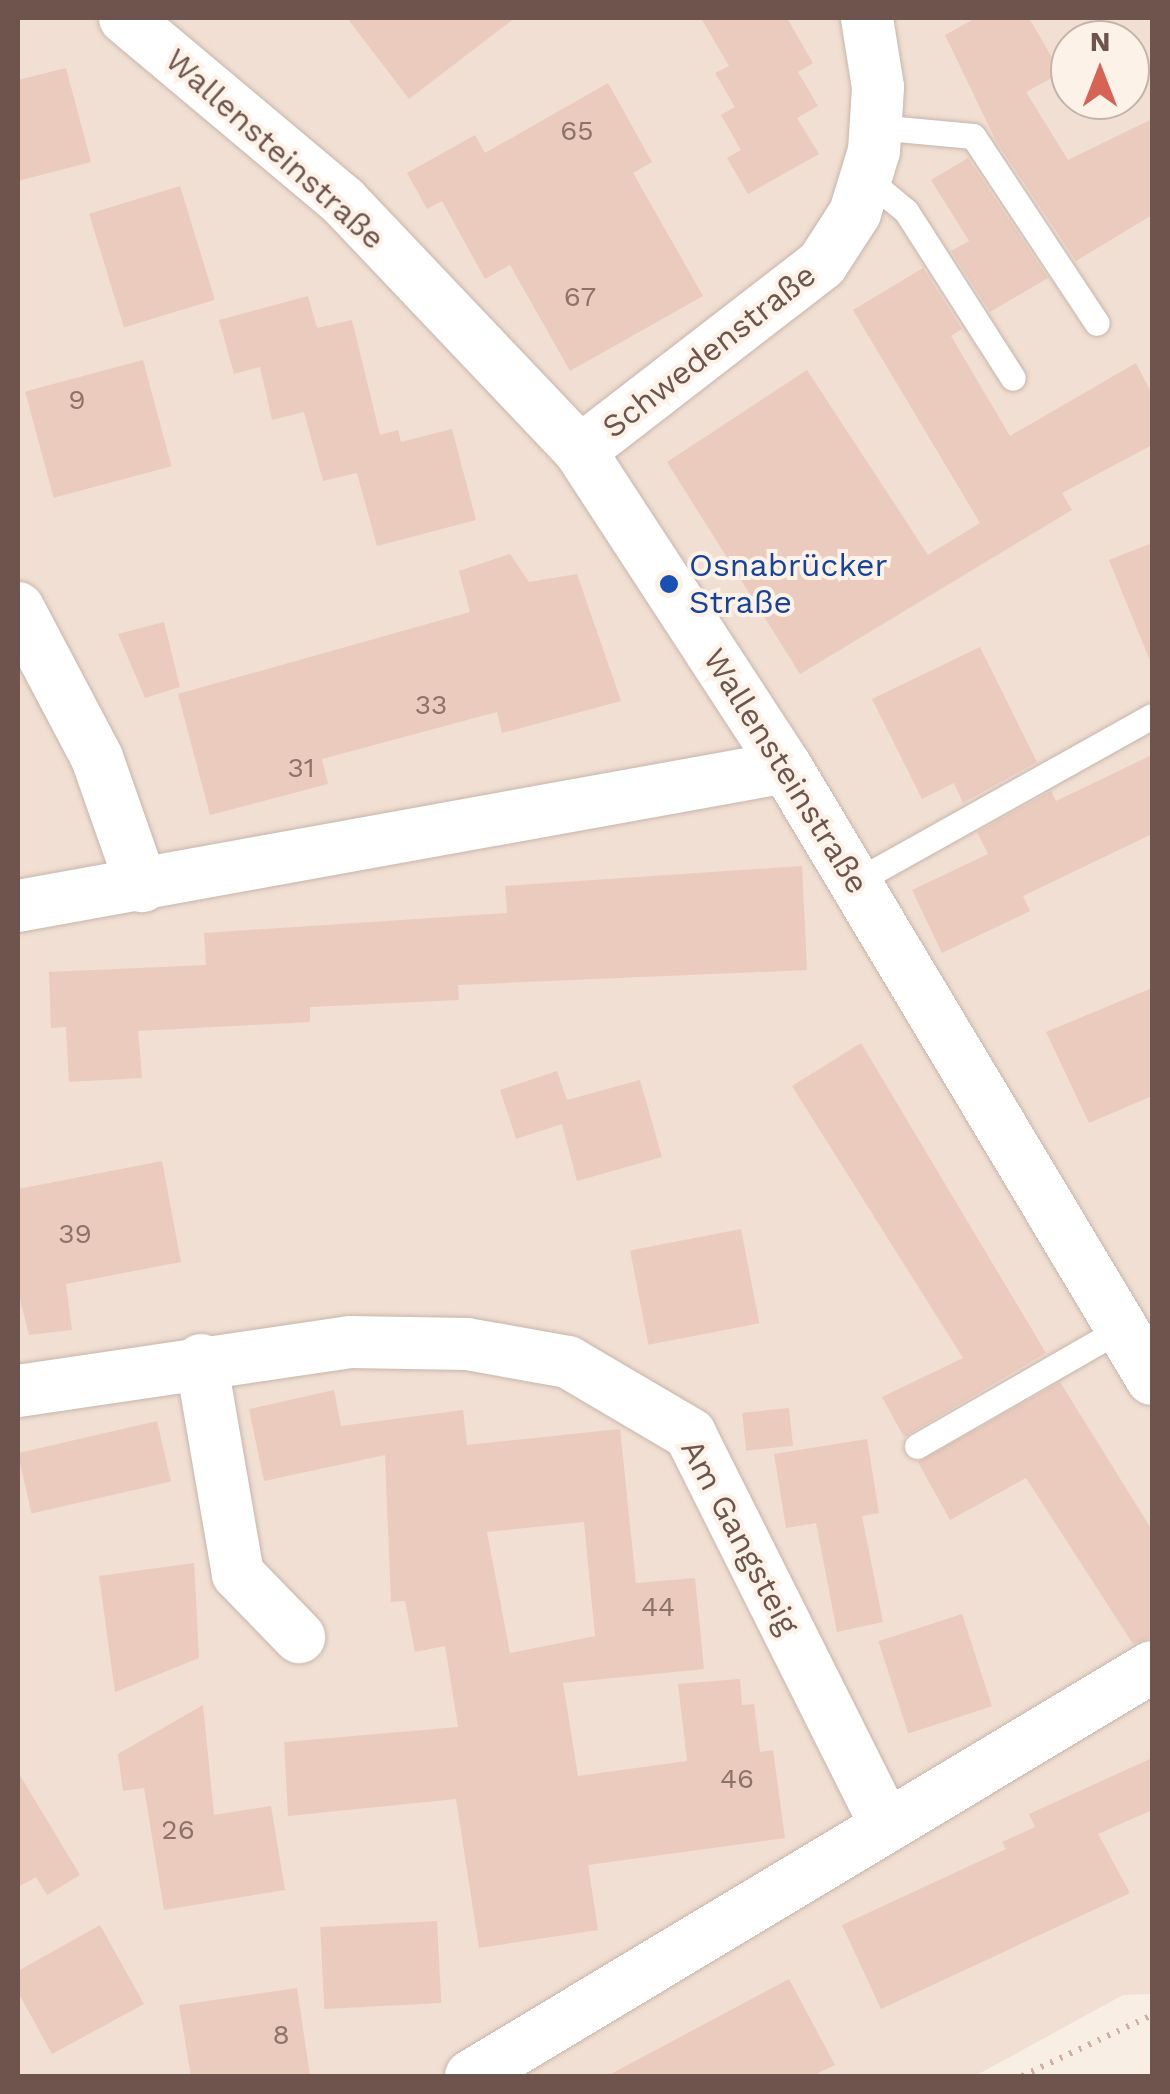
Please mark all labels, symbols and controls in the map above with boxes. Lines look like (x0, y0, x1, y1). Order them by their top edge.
north arrow (1050, 20, 1150, 120)
text: N (1090, 25, 1110, 58)
street label: Wallensteinstraße (157, 40, 393, 258)
house number: 65 (560, 114, 594, 148)
street label: Schwedenstraße (595, 256, 823, 446)
house number: 67 (564, 280, 596, 314)
house number: 9 (68, 383, 86, 417)
place label: Osnabrücker Straße (689, 547, 888, 622)
marker: Osnabrücker Straße (658, 573, 680, 595)
street label: Wallensteinstraße (695, 641, 877, 901)
house number: 33 (415, 688, 447, 722)
house number: 31 (287, 751, 315, 785)
house number: 39 (58, 1217, 92, 1251)
street label: Am Gangsteig (673, 1433, 807, 1641)
house number: 44 (641, 1590, 675, 1624)
house number: 46 (720, 1762, 754, 1796)
house number: 26 (161, 1813, 195, 1847)
house number: 8 (272, 2018, 290, 2052)

